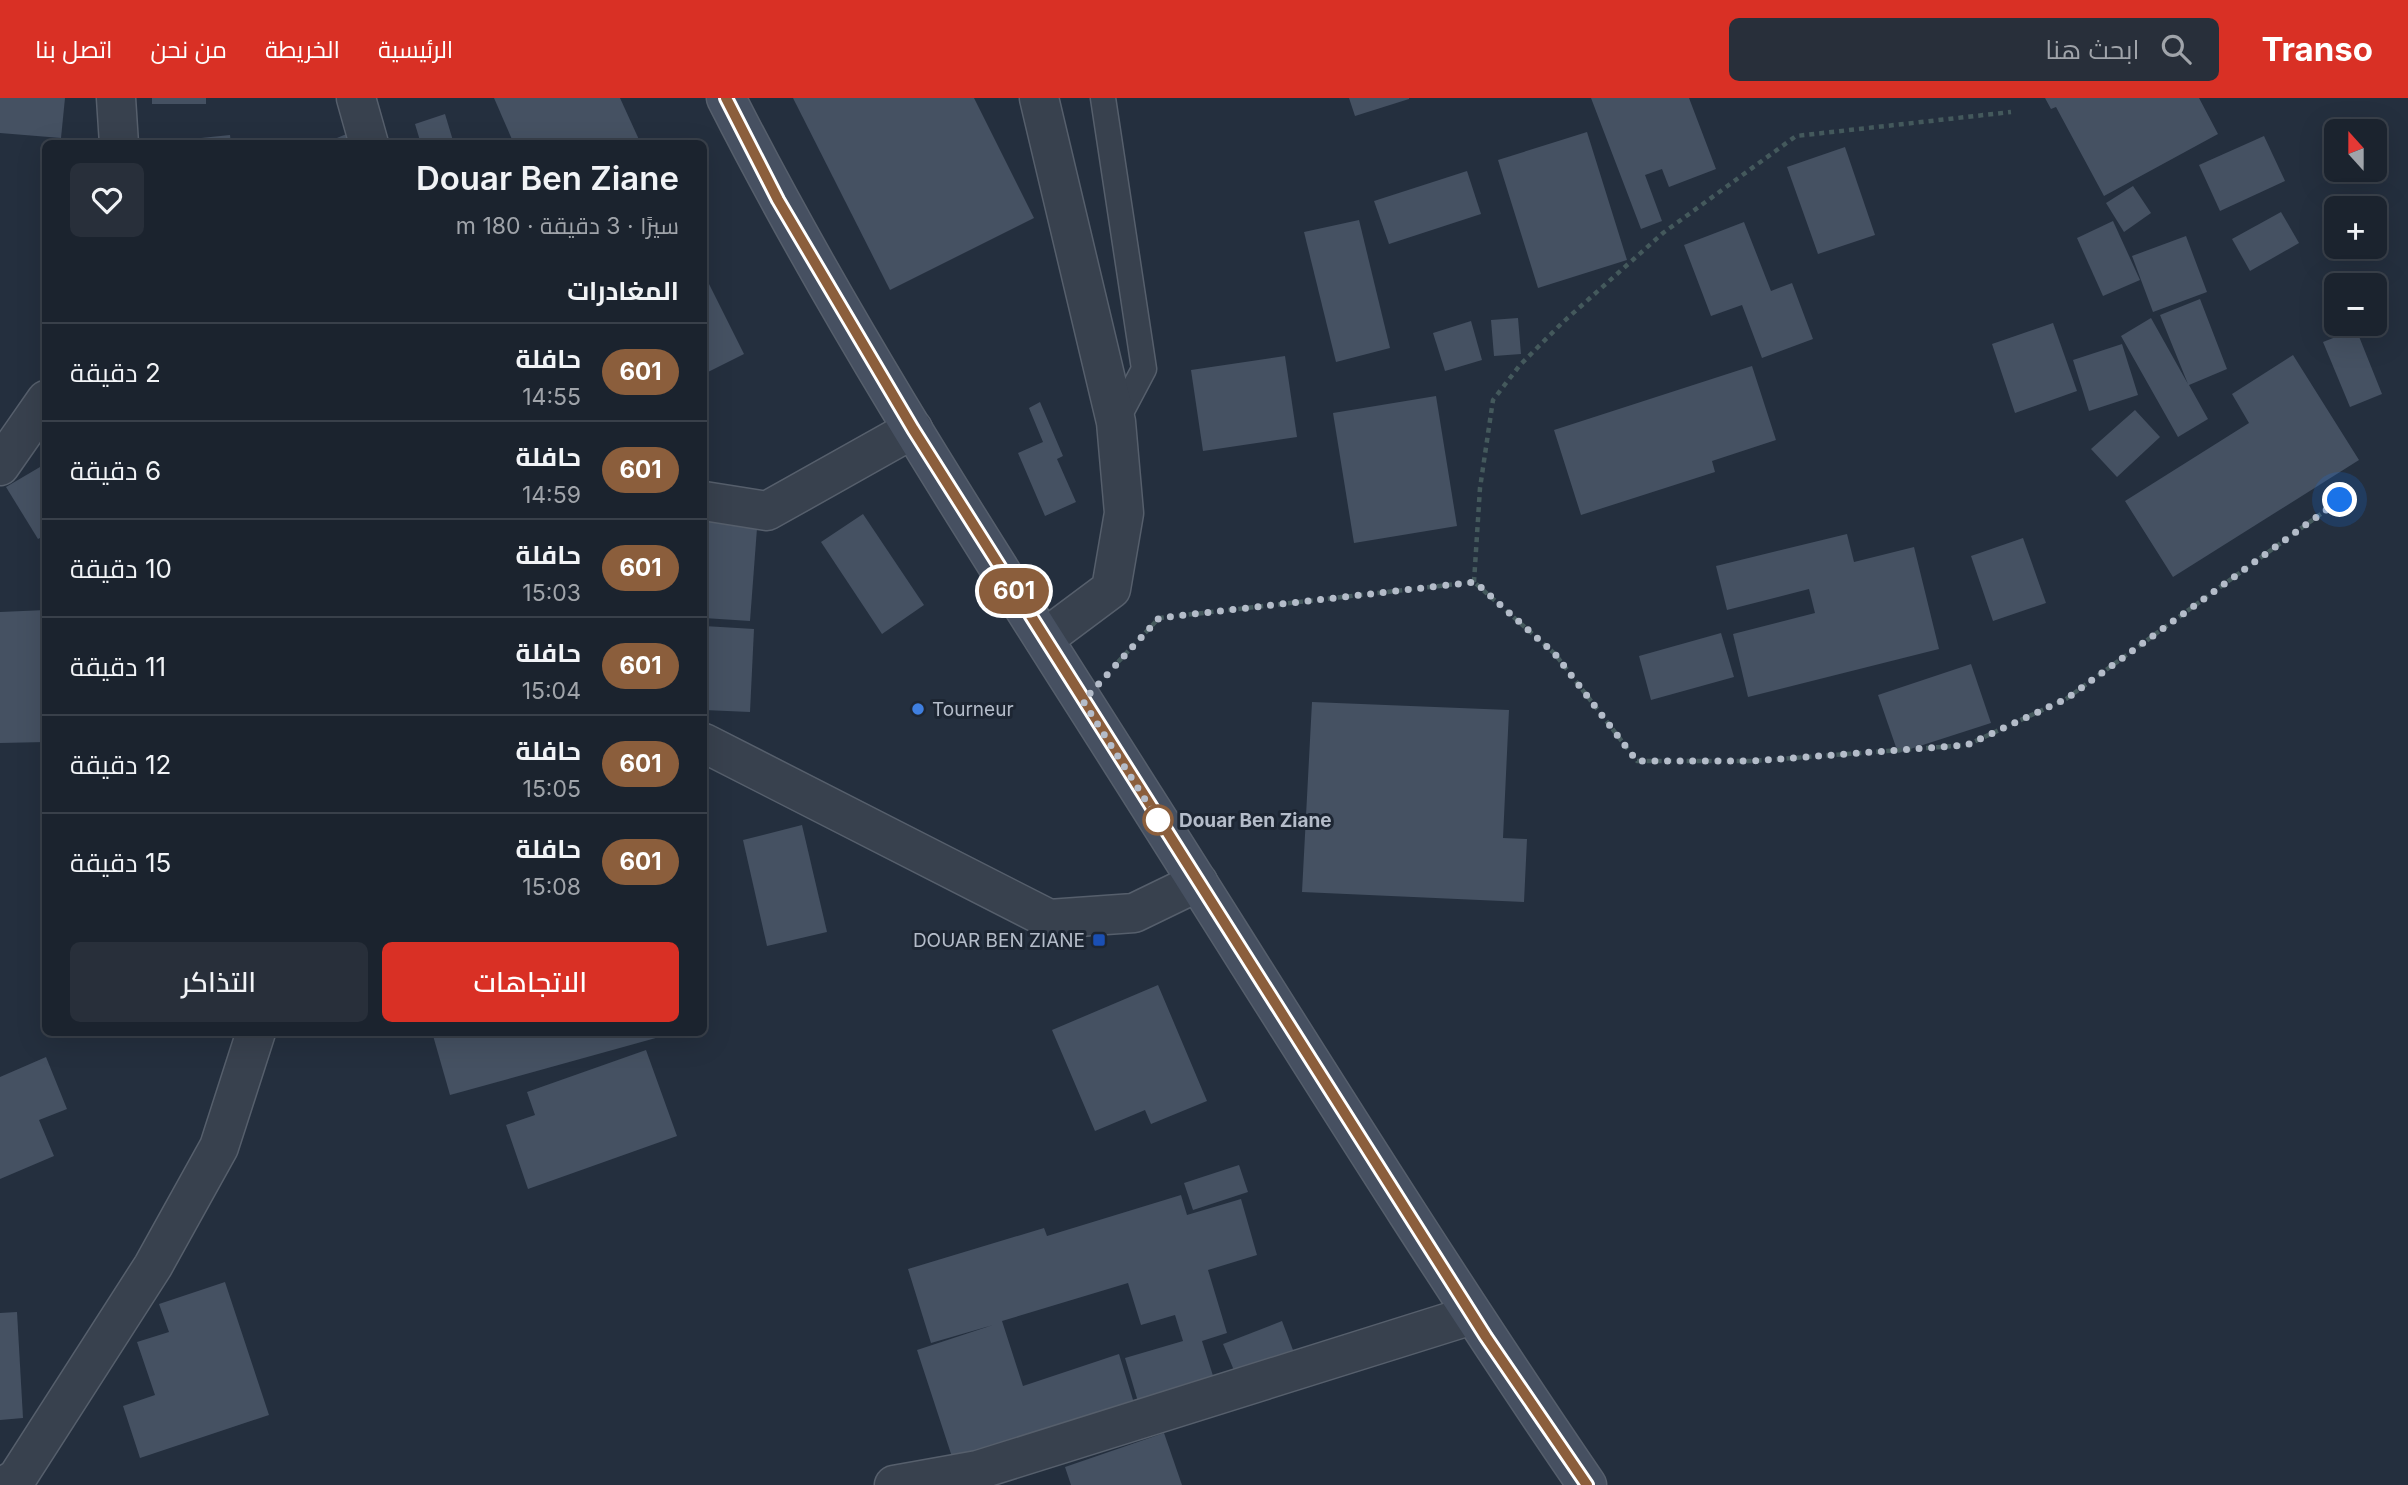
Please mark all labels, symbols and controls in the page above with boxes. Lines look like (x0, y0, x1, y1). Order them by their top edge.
search box (1729, 18, 2219, 81)
text: Transo (2261, 29, 2373, 69)
icon: search (2157, 30, 2195, 68)
text: ابحث هنا (2045, 34, 2139, 65)
text: اتصل بنا (35, 35, 112, 64)
text: من نحن (150, 35, 227, 64)
text: الخريطة (265, 35, 340, 64)
text: الرئيسية (378, 35, 453, 64)
north arrow (2324, 119, 2387, 182)
map controls (2324, 119, 2387, 336)
text: Douar Ben Ziane (416, 158, 679, 198)
button: heart (70, 163, 144, 237)
button: + (2324, 196, 2387, 259)
text: سيرًا · 3 دقيقة · 180 m (456, 212, 679, 240)
button: − (2324, 273, 2387, 336)
text: المغادرات (567, 275, 679, 306)
text: حافلة (516, 343, 581, 374)
text: 2 دقيقة (70, 357, 161, 388)
text: 601 (619, 357, 662, 386)
text: 14:55 (522, 383, 581, 411)
text: حافلة (516, 441, 581, 472)
text: 6 دقيقة (70, 455, 161, 486)
text: 601 (619, 455, 662, 484)
text: 14:59 (522, 481, 581, 509)
your location (2322, 482, 2357, 517)
text: حافلة (516, 539, 581, 570)
text: 10 دقيقة (70, 553, 172, 584)
text: 601 (619, 553, 662, 582)
line badge: 601 (974, 568, 1054, 614)
text: 601 (993, 576, 1035, 605)
text: 15:03 (522, 579, 581, 607)
text: حافلة (516, 637, 581, 668)
text: 11 دقيقة (70, 651, 166, 682)
text: 601 (619, 651, 662, 680)
text: 15:04 (522, 677, 581, 705)
place label: Tourneur (932, 698, 1014, 721)
marker: Tourneur (910, 701, 926, 717)
text: حافلة (516, 735, 581, 766)
text: 12 دقيقة (70, 749, 171, 780)
text: 601 (619, 749, 662, 778)
text: 15:05 (523, 775, 581, 803)
marker: Douar Ben Ziane (1143, 805, 1173, 835)
place label: Douar Ben Ziane (1179, 809, 1332, 832)
text: حافلة (516, 833, 581, 864)
text: 15 دقيقة (70, 847, 171, 878)
text: 601 (619, 847, 662, 876)
text: 15:08 (522, 873, 581, 901)
place label: DOUAR BEN ZIANE (913, 929, 1085, 952)
marker: DOUAR BEN ZIANE (1091, 932, 1107, 948)
button: التذاكر (70, 942, 368, 1022)
button: الاتجاهات (382, 942, 679, 1022)

